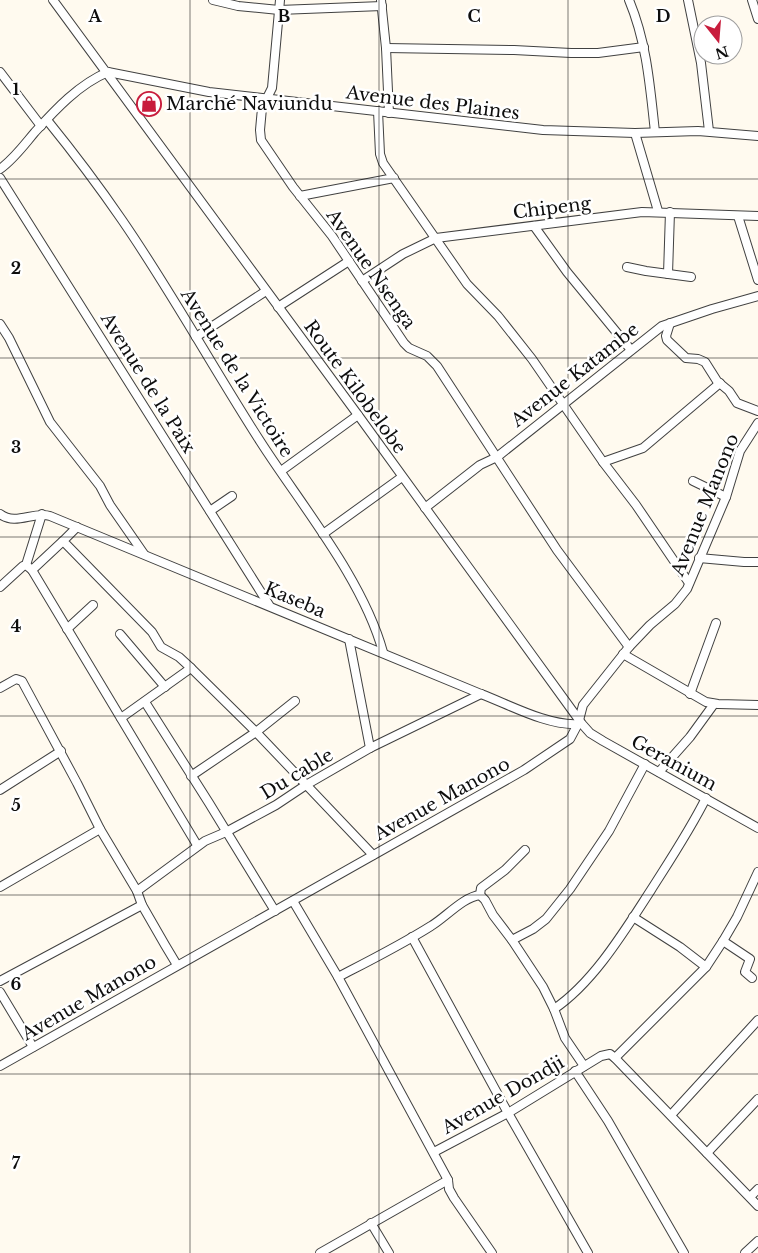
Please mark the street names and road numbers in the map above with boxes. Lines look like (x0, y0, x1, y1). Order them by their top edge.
street label: Avenue des Plaines (344, 81, 521, 125)
street label: Chipeng (512, 192, 593, 224)
street label: Avenue Nsenga (321, 204, 420, 333)
street label: Avenue de la Victoire (176, 284, 298, 461)
street label: Avenue de la Paix (95, 308, 200, 457)
street label: Route Kilobelobe (299, 316, 411, 458)
street label: Avenue Katambe (506, 318, 643, 432)
street label: Avenue Manono (666, 431, 744, 580)
street label: Kaseba (261, 577, 329, 623)
street label: Geranium (627, 730, 721, 796)
street label: Du cable (257, 744, 337, 804)
street label: Avenue Manono (369, 753, 514, 846)
street label: Avenue Manono (17, 951, 160, 1046)
street label: Avenue Dondji (437, 1051, 568, 1139)

